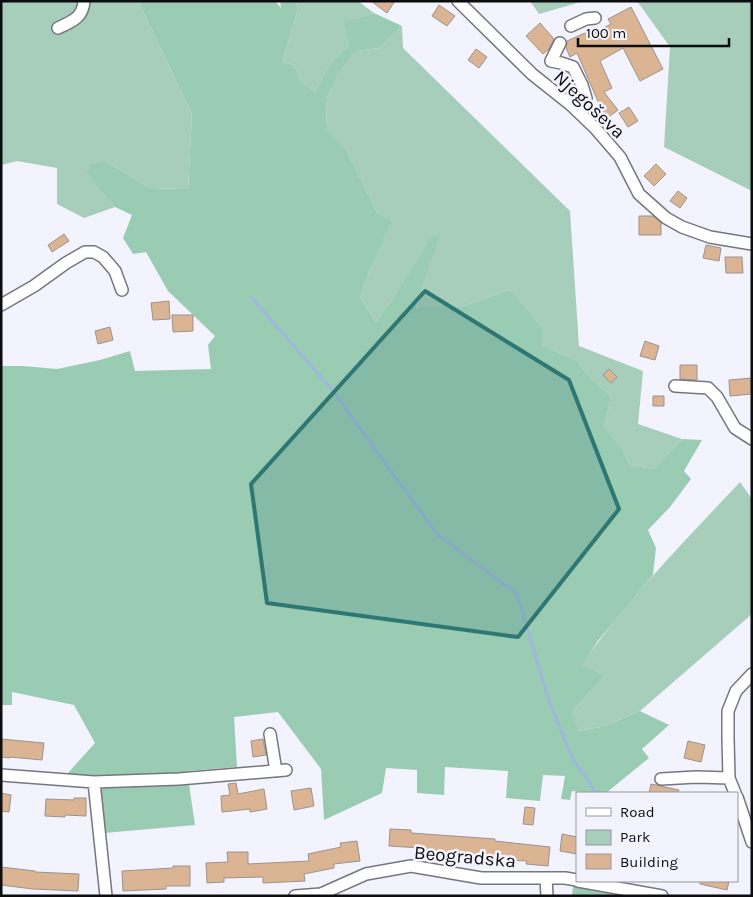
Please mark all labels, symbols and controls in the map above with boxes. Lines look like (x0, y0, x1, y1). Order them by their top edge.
scale bar (578, 15, 729, 47)
text: 100 m (586, 24, 626, 42)
street label: Njegoševa (549, 66, 630, 143)
legend (576, 792, 738, 882)
text: Road (620, 803, 655, 821)
text: Park (620, 828, 650, 846)
street label: Beogradska (413, 842, 517, 872)
text: Building (620, 853, 678, 871)

